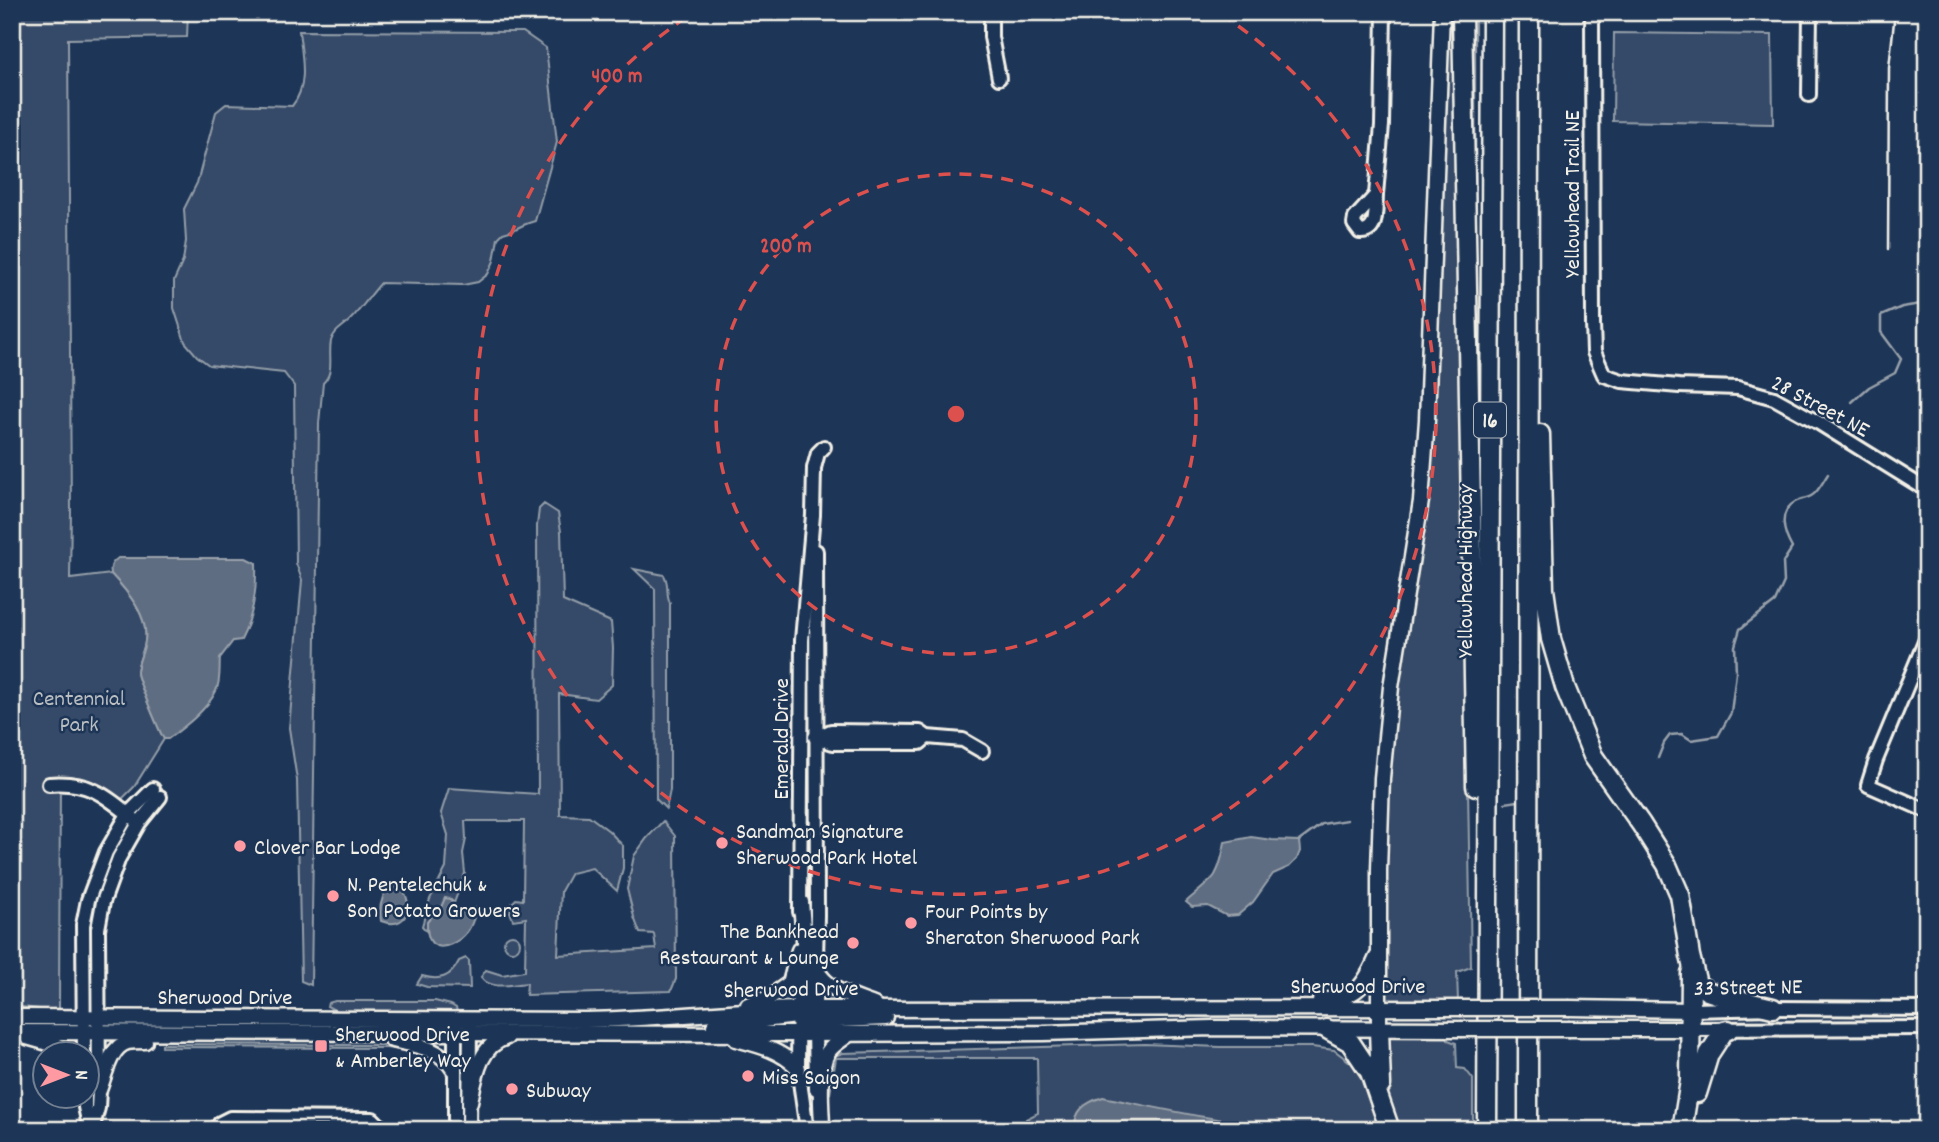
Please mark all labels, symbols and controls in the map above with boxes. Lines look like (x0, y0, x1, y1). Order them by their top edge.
text: 400 m (592, 63, 642, 93)
street label: Yellowhead Trail NE (1558, 110, 1591, 278)
text: 200 m (760, 233, 812, 263)
street label: 28 Street NE (1764, 368, 1875, 448)
centre of rings (944, 402, 968, 426)
road number: 16 (1474, 402, 1506, 438)
street label: Yellowhead Highway (1451, 484, 1484, 658)
street label: Emerald Drive (767, 678, 800, 800)
park label: Centennial Park (33, 684, 126, 743)
place label: Sandman Signature Sherwood Park Hotel (736, 817, 918, 876)
place label: Clover Bar Lodge (254, 833, 401, 866)
marker: Sandman Signature Sherwood Park Hotel (714, 835, 730, 851)
marker: Clover Bar Lodge (232, 838, 248, 854)
place label: N. Pentelechuk & Son Potato Growers (347, 870, 521, 929)
marker: N. Pentelechuk & Son Potato Growers (325, 888, 341, 904)
place label: Four Points by Sheraton Sherwood Park (925, 897, 1140, 956)
marker: Four Points by Sheraton Sherwood Park (903, 915, 919, 931)
place label: The Bankhead Restaurant & Lounge (659, 917, 839, 976)
marker: The Bankhead Restaurant & Lounge (845, 935, 861, 951)
street label: Sherwood Drive (1291, 972, 1426, 1005)
street label: 33 Street NE (1693, 972, 1803, 1007)
street label: Sherwood Drive (723, 974, 859, 1009)
street label: Sherwood Drive (158, 983, 293, 1016)
place label: Sherwood Drive & Amberley Way (335, 1020, 472, 1079)
marker: Sherwood Drive & Amberley Way (313, 1038, 329, 1054)
north arrow (32, 1040, 102, 1110)
place label: Miss Saigon (762, 1063, 860, 1096)
marker: Miss Saigon (740, 1068, 756, 1084)
text: N (66, 1070, 93, 1080)
place label: Subway (526, 1076, 592, 1109)
marker: Subway (504, 1081, 520, 1097)

